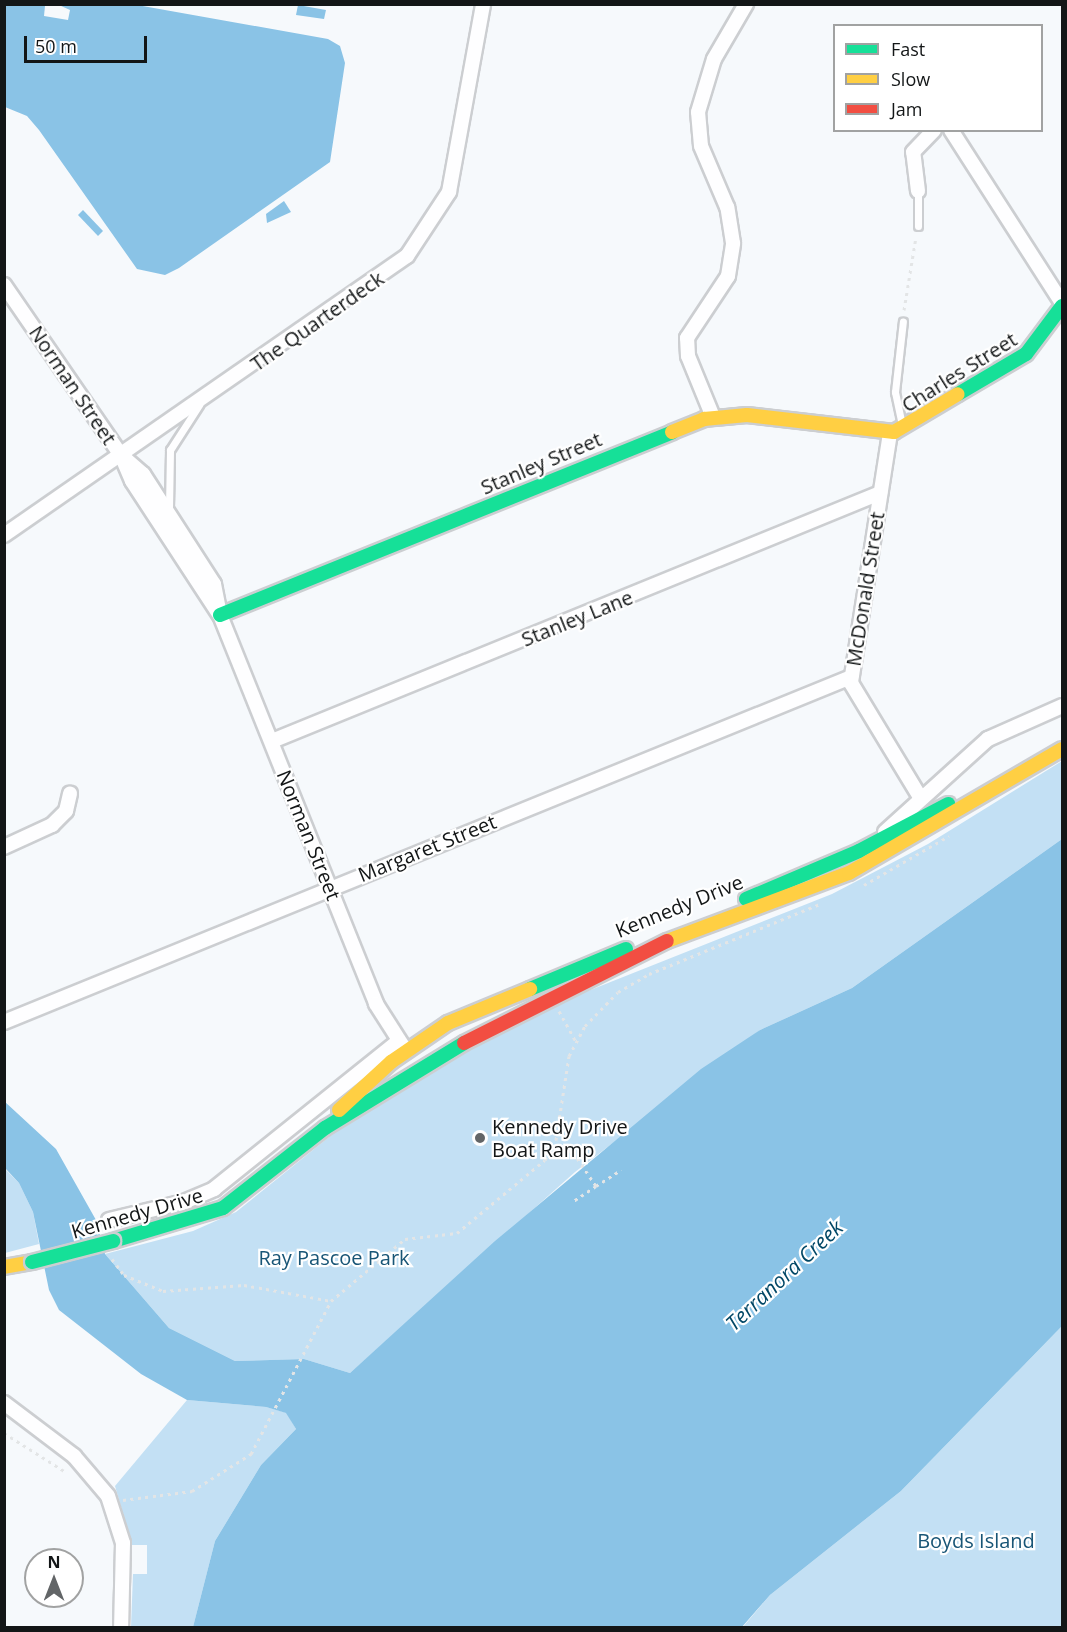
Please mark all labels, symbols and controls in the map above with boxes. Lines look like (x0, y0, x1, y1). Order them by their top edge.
scale bar (27, 24, 150, 62)
legend (833, 24, 1043, 132)
text: 50 m (35, 34, 77, 58)
text: Fast (891, 37, 925, 61)
text: Slow (891, 67, 930, 91)
text: Jam (891, 97, 923, 121)
street label: The Quarterdeck (246, 266, 388, 376)
street label: Norman Street (24, 321, 122, 449)
street label: Charles Street (897, 327, 1021, 417)
street label: Stanley Street (477, 427, 605, 499)
street label: McDonald Street (841, 510, 889, 668)
street label: Stanley Lane (518, 585, 636, 651)
street label: Norman Street (272, 766, 346, 904)
street label: Margaret Street (354, 809, 500, 887)
street label: Kennedy Drive (612, 869, 746, 943)
place label: Kennedy Drive Boat Ramp (492, 1114, 628, 1161)
marker: Kennedy Drive Boat Ramp (473, 1131, 487, 1145)
street label: Kennedy Drive (68, 1183, 206, 1243)
water label: Terranora Creek (720, 1214, 848, 1336)
park label: Ray Pascoe Park (258, 1245, 410, 1269)
park label: Boyds Island (917, 1528, 1035, 1552)
north arrow (24, 1548, 84, 1608)
text: N (47, 1551, 61, 1573)

